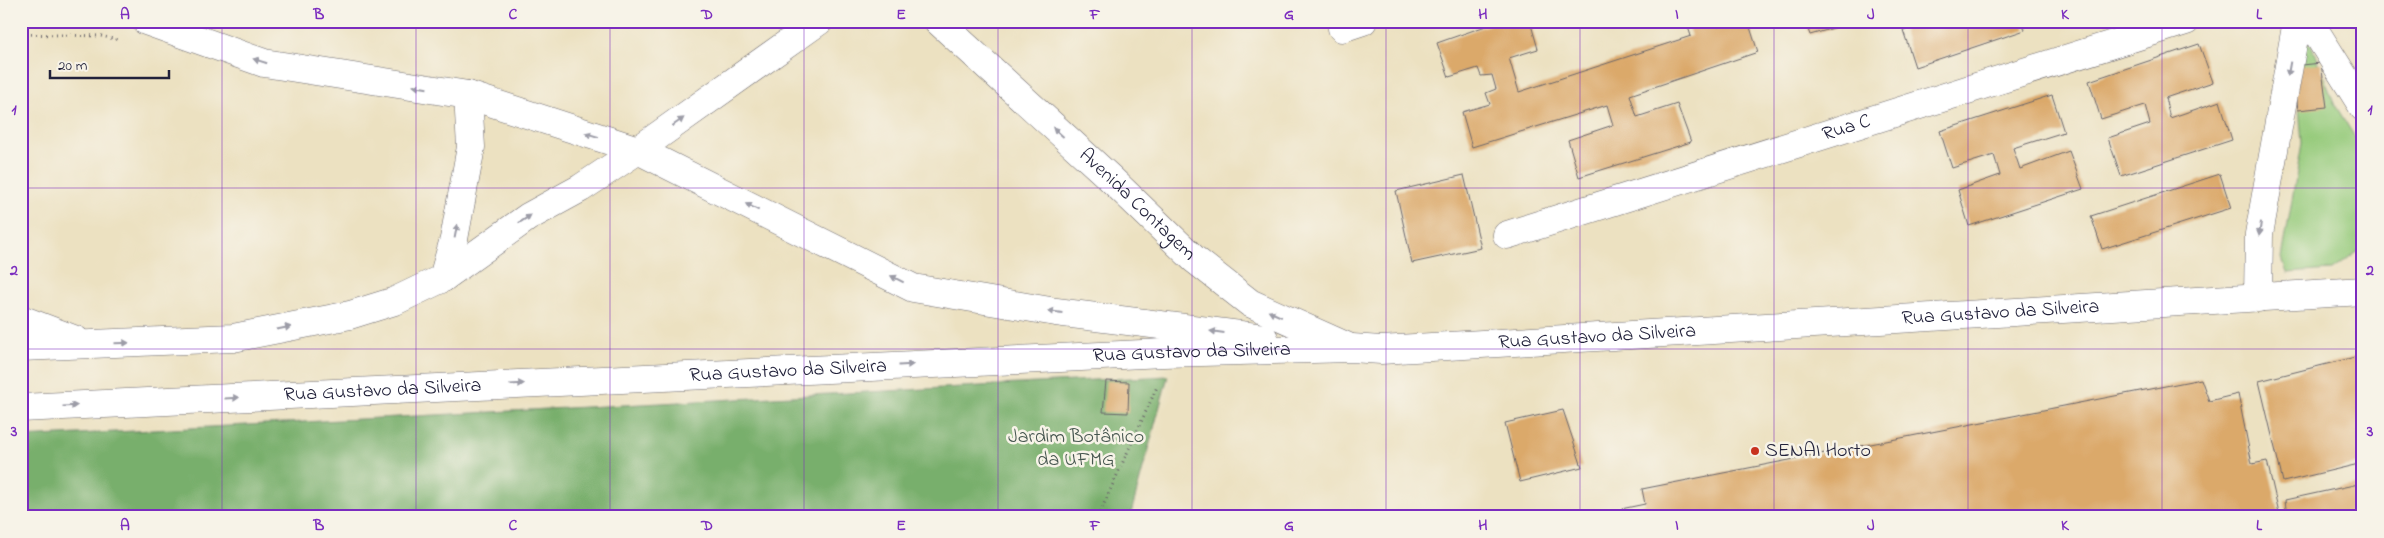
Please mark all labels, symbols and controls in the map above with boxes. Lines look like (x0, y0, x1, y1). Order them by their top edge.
text: A (120, 3, 130, 27)
text: B (313, 3, 325, 27)
text: C (509, 3, 518, 27)
text: D (700, 3, 713, 27)
text: E (896, 3, 906, 27)
text: F (1089, 3, 1101, 27)
text: G (1284, 3, 1294, 27)
text: H (1478, 3, 1488, 27)
text: I (1675, 3, 1679, 27)
text: J (1867, 3, 1875, 27)
text: K (2061, 3, 2070, 27)
text: L (2256, 3, 2263, 27)
scale bar (50, 48, 169, 80)
text: 20 m (58, 55, 88, 77)
one-way arrow (252, 56, 267, 64)
one-way arrow (2284, 62, 2292, 78)
one-way arrow (412, 83, 428, 91)
text: 1 (11, 98, 17, 122)
text: 1 (2367, 98, 2373, 122)
street label: Rua C (1819, 107, 1874, 149)
one-way arrow (671, 117, 685, 127)
one-way arrow (1053, 126, 1065, 138)
one-way arrow (584, 131, 599, 138)
street label: Avenida Contagem (1072, 142, 1202, 268)
one-way arrow (744, 203, 759, 211)
one-way arrow (519, 215, 532, 224)
one-way arrow (2256, 222, 2264, 238)
one-way arrow (452, 223, 460, 239)
text: 2 (9, 259, 18, 283)
text: 2 (2365, 259, 2374, 283)
one-way arrow (890, 275, 904, 283)
street label: Rua Gustavo da Silveira (1901, 292, 2100, 333)
one-way arrow (1047, 308, 1063, 316)
one-way arrow (1268, 310, 1282, 318)
street label: Rua Gustavo da Silveira (1498, 317, 1697, 357)
one-way arrow (276, 324, 291, 332)
one-way arrow (1208, 328, 1224, 336)
street label: Rua Gustavo da Silveira (1092, 335, 1291, 371)
one-way arrow (115, 338, 131, 346)
street label: Rua Gustavo da Silveira (689, 352, 888, 390)
one-way arrow (899, 361, 915, 369)
street label: Rua Gustavo da Silveira (283, 371, 482, 410)
one-way arrow (509, 380, 525, 388)
one-way arrow (225, 394, 241, 402)
one-way arrow (62, 401, 78, 409)
text: 3 (10, 420, 18, 444)
text: 3 (2366, 420, 2374, 444)
park label: Jardim Botânico da UFMG (1008, 423, 1144, 475)
place label: SENAI Horto (1765, 437, 1871, 466)
marker: SENAI Horto (1749, 445, 1761, 457)
text: A (120, 514, 130, 538)
text: B (313, 514, 325, 538)
text: C (509, 514, 518, 538)
text: D (700, 514, 713, 538)
text: E (896, 514, 906, 538)
text: F (1089, 514, 1101, 538)
text: G (1284, 514, 1294, 538)
text: H (1478, 514, 1488, 538)
text: I (1675, 514, 1679, 538)
text: J (1867, 514, 1875, 538)
text: K (2061, 514, 2070, 538)
text: L (2256, 514, 2263, 538)

